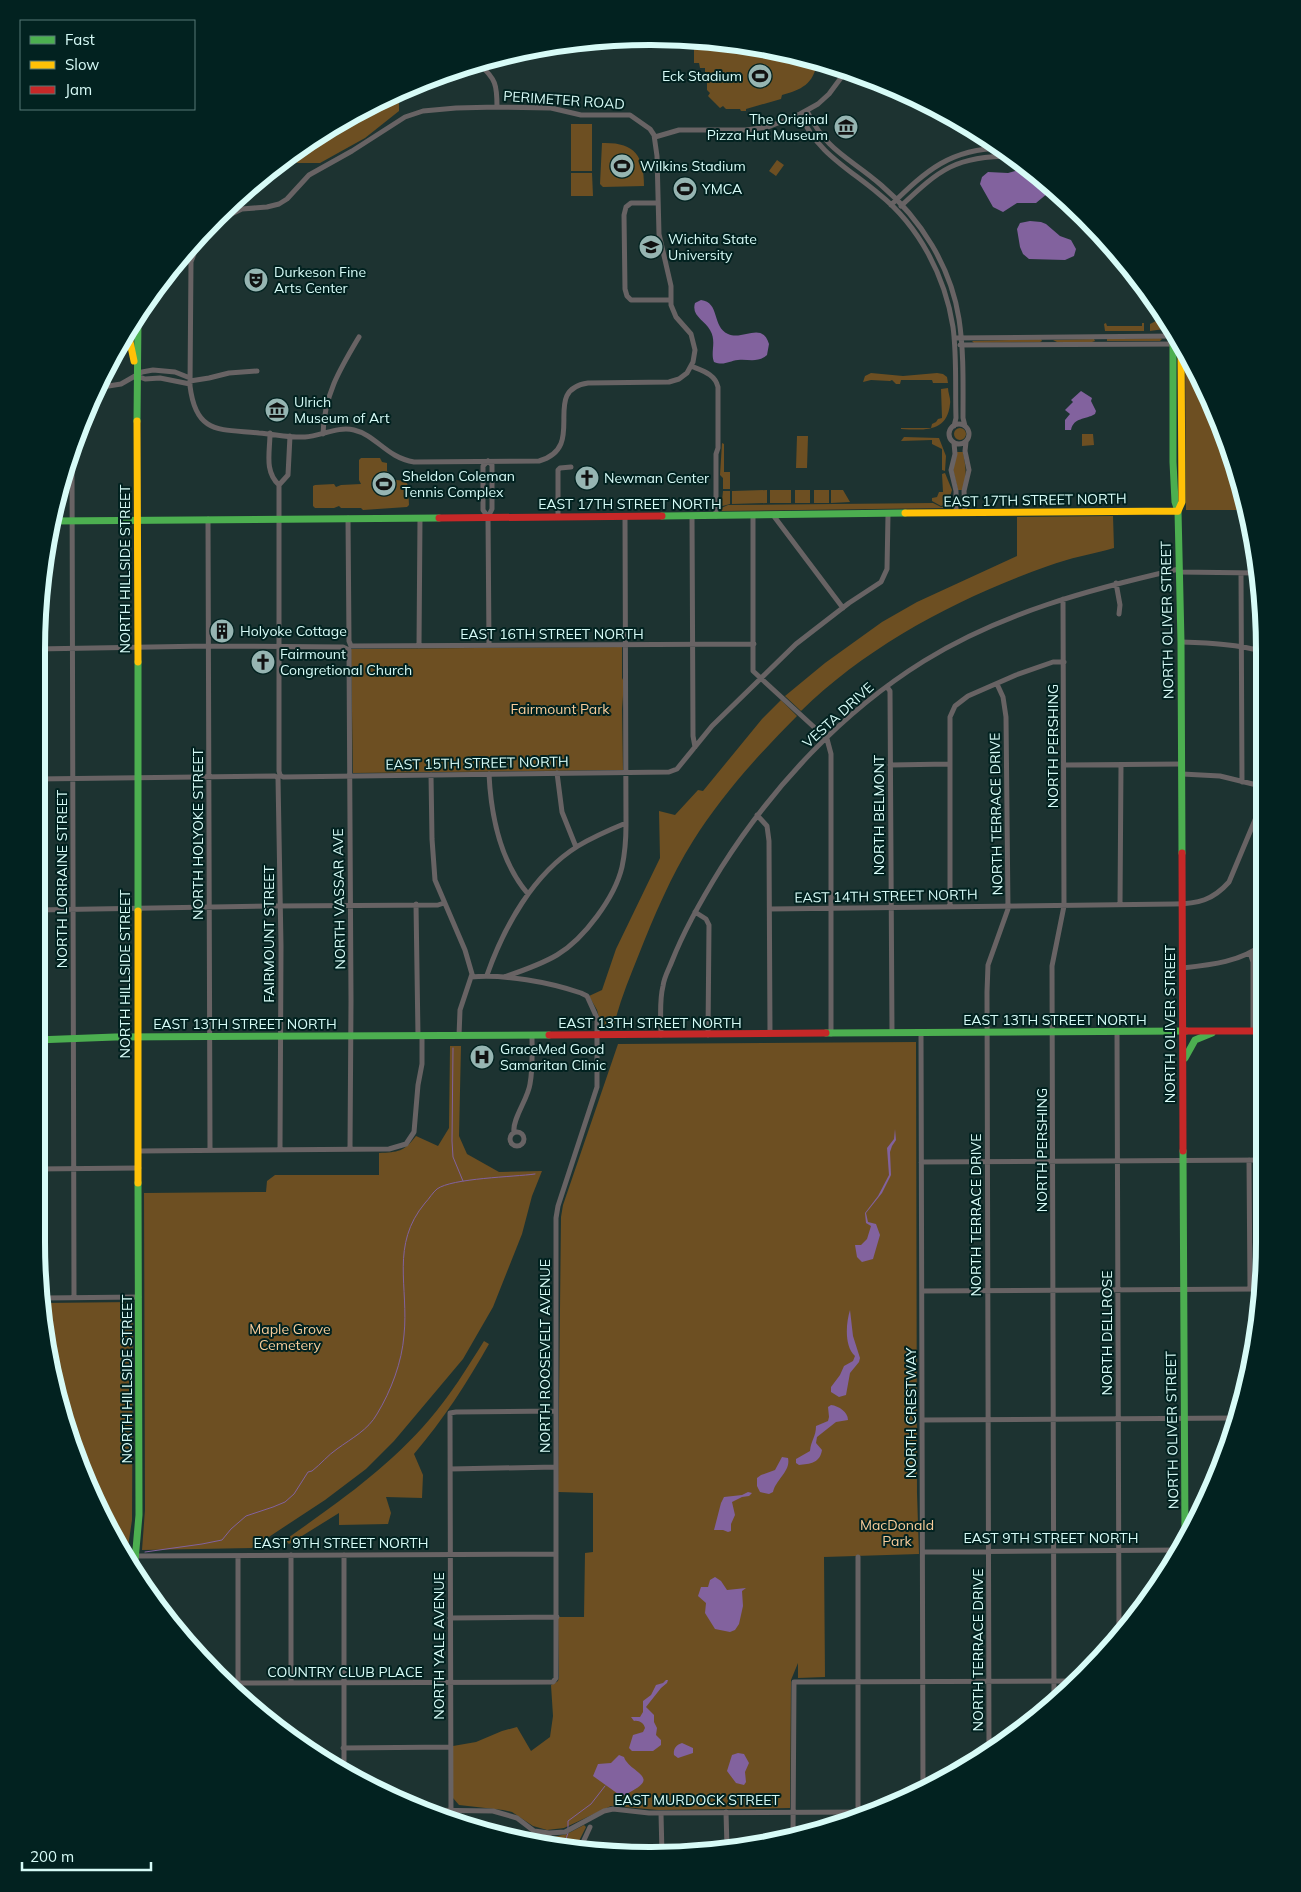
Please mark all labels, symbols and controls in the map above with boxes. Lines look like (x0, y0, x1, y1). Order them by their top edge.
legend (20, 20, 195, 110)
text: Fast (65, 30, 95, 49)
text: Slow (65, 55, 99, 74)
sports icon: Eck Stadium (747, 63, 773, 89)
place label: Eck Stadium (662, 67, 742, 85)
text: Jam (65, 80, 92, 99)
street label: PERIMETER ROAD (503, 87, 625, 113)
place label: The Original Pizza Hut Museum (707, 110, 828, 144)
museum icon: The Original Pizza Hut Museum (833, 114, 859, 140)
sports icon: Wilkins Stadium (609, 153, 635, 179)
place label: Wilkins Stadium (640, 157, 746, 175)
sports icon: YMCA (672, 176, 698, 202)
place label: YMCA (701, 180, 743, 198)
place label: Wichita State University (668, 230, 757, 264)
school or university icon: Wichita State University (638, 234, 664, 260)
place label: Durkeson Fine Arts Center (274, 263, 366, 297)
theatre icon: Durkeson Fine Arts Center (243, 267, 269, 293)
place label: Ulrich Museum of Art (294, 393, 390, 427)
museum icon: Ulrich Museum of Art (264, 397, 290, 423)
church icon: Newman Center (574, 465, 600, 491)
place label: Sheldon Coleman Tennis Complex (402, 467, 515, 501)
place label: Newman Center (604, 469, 710, 487)
sports icon: Sheldon Coleman Tennis Complex (371, 471, 397, 497)
street label: NORTH HILLSIDE STREET (116, 484, 134, 653)
street label: EAST 17TH STREET NORTH (943, 489, 1127, 511)
street label: EAST 17TH STREET NORTH (538, 495, 722, 513)
street label: NORTH OLIVER STREET (1157, 540, 1177, 699)
building icon: Holyoke Cottage (209, 618, 235, 644)
place label: Holyoke Cottage (240, 622, 347, 640)
street label: EAST 16TH STREET NORTH (460, 625, 644, 643)
place label: Fairmount Congretional Church (280, 645, 412, 679)
church icon: Fairmount Congretional Church (250, 649, 276, 675)
street label: VESTA DRIVE (799, 678, 877, 752)
street label: NORTH PERSHING (1044, 684, 1062, 808)
park label: Fairmount Park (511, 700, 610, 718)
street label: NORTH TERRACE DRIVE (986, 732, 1006, 896)
street label: NORTH HOLYOKE STREET (189, 748, 207, 920)
street label: EAST 15TH STREET NORTH (385, 752, 569, 774)
street label: NORTH BELMONT (870, 754, 888, 875)
street label: NORTH LORRAINE STREET (53, 789, 71, 968)
street label: NORTH VASSAR AVE (329, 828, 349, 970)
street label: FAIRMOUNT STREET (260, 865, 278, 1003)
street label: EAST 14TH STREET NORTH (794, 885, 978, 907)
street label: NORTH HILLSIDE STREET (116, 889, 134, 1058)
street label: NORTH OLIVER STREET (1161, 944, 1179, 1103)
street label: EAST 13TH STREET NORTH (963, 1011, 1147, 1029)
street label: EAST 13TH STREET NORTH (558, 1014, 742, 1032)
street label: EAST 13TH STREET NORTH (153, 1015, 337, 1033)
place label: GraceMed Good Samaritan Clinic (500, 1040, 606, 1074)
hospital icon: GraceMed Good Samaritan Clinic (469, 1044, 495, 1070)
street label: NORTH PERSHING (1033, 1088, 1051, 1212)
street label: NORTH TERRACE DRIVE (967, 1134, 985, 1296)
street label: NORTH ROOSEVELT AVENUE (536, 1259, 554, 1453)
street label: NORTH DELLROSE (1098, 1271, 1116, 1395)
street label: NORTH HILLSIDE STREET (118, 1294, 136, 1463)
park label: Maple Grove Cemetery (249, 1320, 331, 1354)
street label: NORTH CRESTWAY (902, 1347, 920, 1478)
street label: NORTH OLIVER STREET (1162, 1350, 1182, 1509)
park label: MacDonald Park (860, 1516, 934, 1550)
street label: EAST 9TH STREET NORTH (964, 1529, 1139, 1547)
street label: EAST 9TH STREET NORTH (254, 1534, 429, 1552)
street label: NORTH TERRACE DRIVE (969, 1569, 987, 1731)
street label: NORTH YALE AVENUE (430, 1572, 448, 1720)
street label: COUNTRY CLUB PLACE (267, 1663, 423, 1681)
street label: EAST MURDOCK STREET (614, 1791, 780, 1809)
scale bar (22, 1840, 151, 1872)
text: 200 m (30, 1847, 74, 1866)

